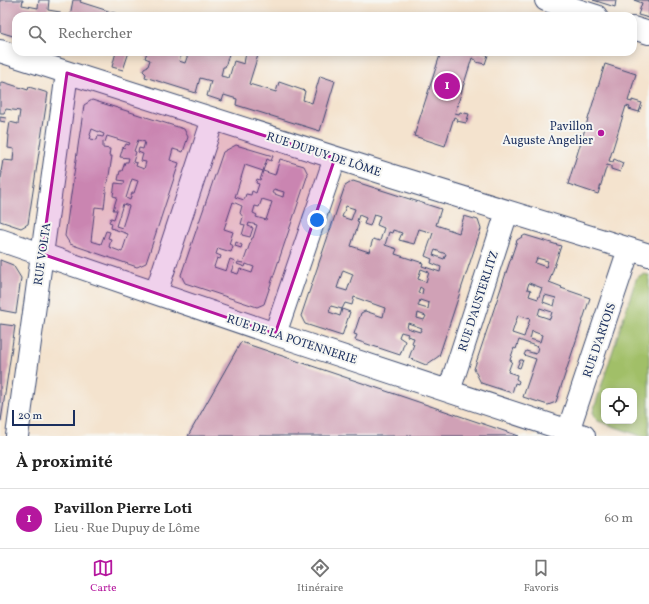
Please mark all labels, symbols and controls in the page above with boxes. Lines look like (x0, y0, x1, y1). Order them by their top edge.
search box (12, 12, 637, 56)
icon: search (26, 23, 48, 45)
text: Rechercher (58, 24, 132, 45)
pin: 1 (434, 71, 460, 101)
place label: Pavillon Auguste Angelier (502, 119, 593, 149)
street label: RUE DUPUY DE LÔME (264, 128, 383, 181)
marker: Pavillon Auguste Angelier (596, 128, 606, 138)
your location (307, 210, 327, 230)
street label: RUE VOLTA (31, 221, 55, 287)
street label: RUE D'AUSTERLITZ (455, 249, 503, 354)
street label: RUE D'ARTOIS (580, 301, 620, 380)
street label: RUE DE LA POTENNERIE (224, 311, 359, 369)
map controls (601, 388, 637, 424)
button: locate (601, 388, 637, 424)
scale bar (12, 408, 75, 427)
text: 20 m (18, 409, 42, 424)
text: À proximité (16, 451, 113, 474)
text: Pavillon Pierre Loti (54, 499, 192, 520)
text: 1 (26, 510, 32, 528)
text: 60 m (605, 510, 633, 528)
text: Lieu · Rue Dupuy de Lôme (54, 520, 200, 538)
tab: Carte (90, 557, 117, 596)
tab: Itinéraire (297, 557, 343, 596)
tab: Favoris (524, 557, 559, 596)

